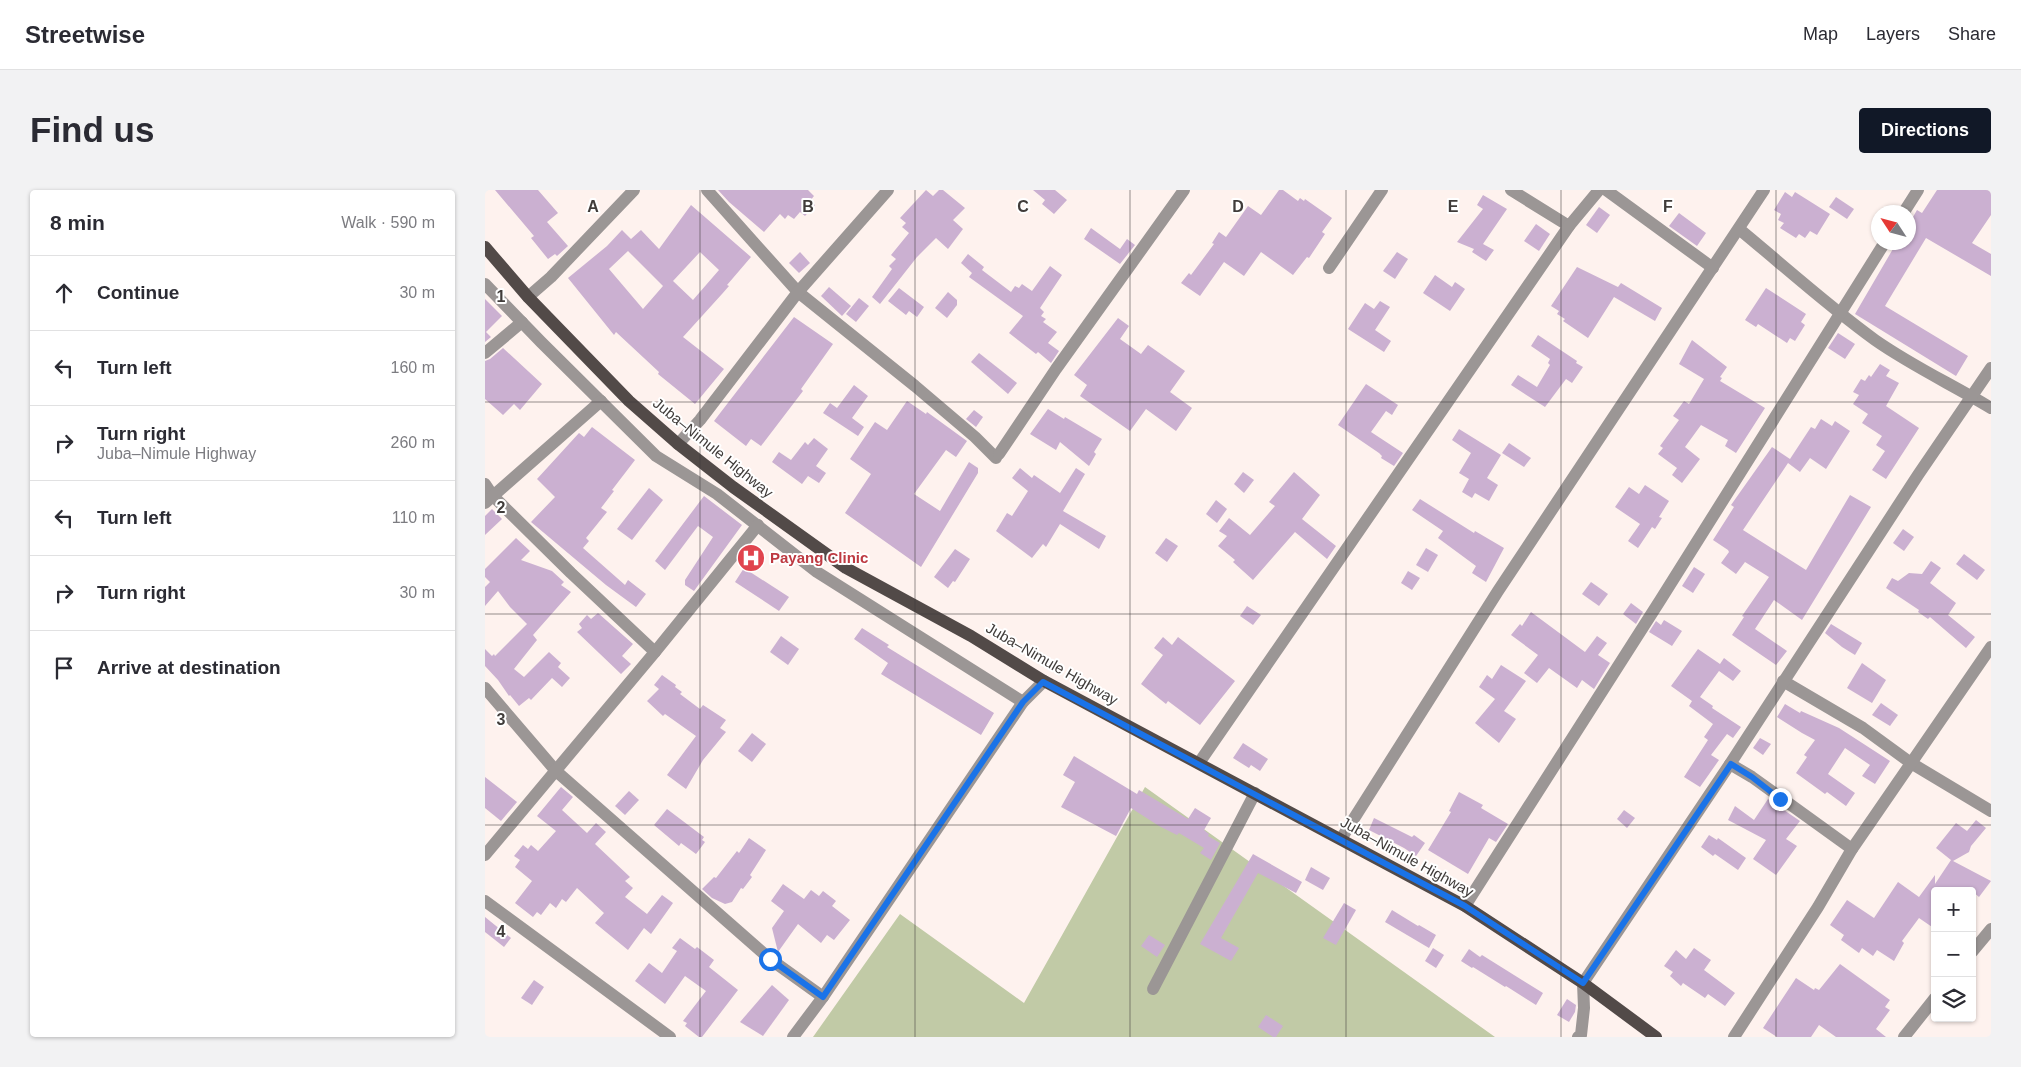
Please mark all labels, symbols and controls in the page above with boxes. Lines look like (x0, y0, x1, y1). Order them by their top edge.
text: Streetwise (25, 21, 145, 48)
text: Map (1803, 24, 1838, 44)
text: Layers (1866, 24, 1920, 44)
text: Share (1948, 24, 1996, 44)
button: Directions (1859, 108, 1991, 153)
text: Find us (30, 110, 154, 149)
text: A (587, 198, 599, 215)
text: B (802, 198, 814, 215)
text: C (1017, 198, 1029, 215)
text: D (1232, 198, 1244, 215)
text: E (1448, 198, 1459, 215)
text: F (1663, 198, 1673, 215)
north arrow (1871, 205, 1916, 250)
text: 8 min (50, 211, 105, 234)
text: Walk · 590 m (341, 214, 435, 231)
icon: ahead (50, 279, 78, 307)
text: Continue (97, 282, 179, 303)
text: 30 m (399, 284, 435, 301)
text: 1 (497, 288, 506, 305)
icon: left (50, 354, 78, 382)
text: Turn left (97, 357, 172, 378)
text: 160 m (391, 359, 435, 376)
street label: Juba–Nimule Highway (650, 394, 777, 501)
text: Turn right (97, 423, 185, 444)
icon: right (50, 429, 78, 457)
text: 260 m (391, 434, 435, 451)
text: Juba–Nimule Highway (97, 445, 256, 462)
text: 2 (497, 499, 506, 516)
icon: left (50, 504, 78, 532)
text: Turn left (97, 507, 172, 528)
text: 110 m (392, 509, 435, 526)
hospital icon: Payang Clinic (736, 543, 766, 573)
place label: Payang Clinic (770, 549, 868, 566)
icon: right (50, 579, 78, 607)
text: Turn right (97, 582, 185, 603)
text: 30 m (399, 584, 435, 601)
street label: Juba–Nimule Highway (983, 619, 1122, 708)
icon: arrive (50, 654, 78, 682)
text: Arrive at destination (97, 657, 281, 678)
text: 3 (497, 711, 506, 728)
route end (1769, 788, 1792, 811)
street label: Juba–Nimule Highway (1338, 813, 1477, 900)
map controls (1931, 887, 1976, 1022)
button: + (1931, 887, 1976, 932)
text: 4 (497, 923, 506, 940)
button: − (1931, 932, 1976, 977)
route start (759, 948, 782, 971)
button: layers (1931, 977, 1976, 1022)

